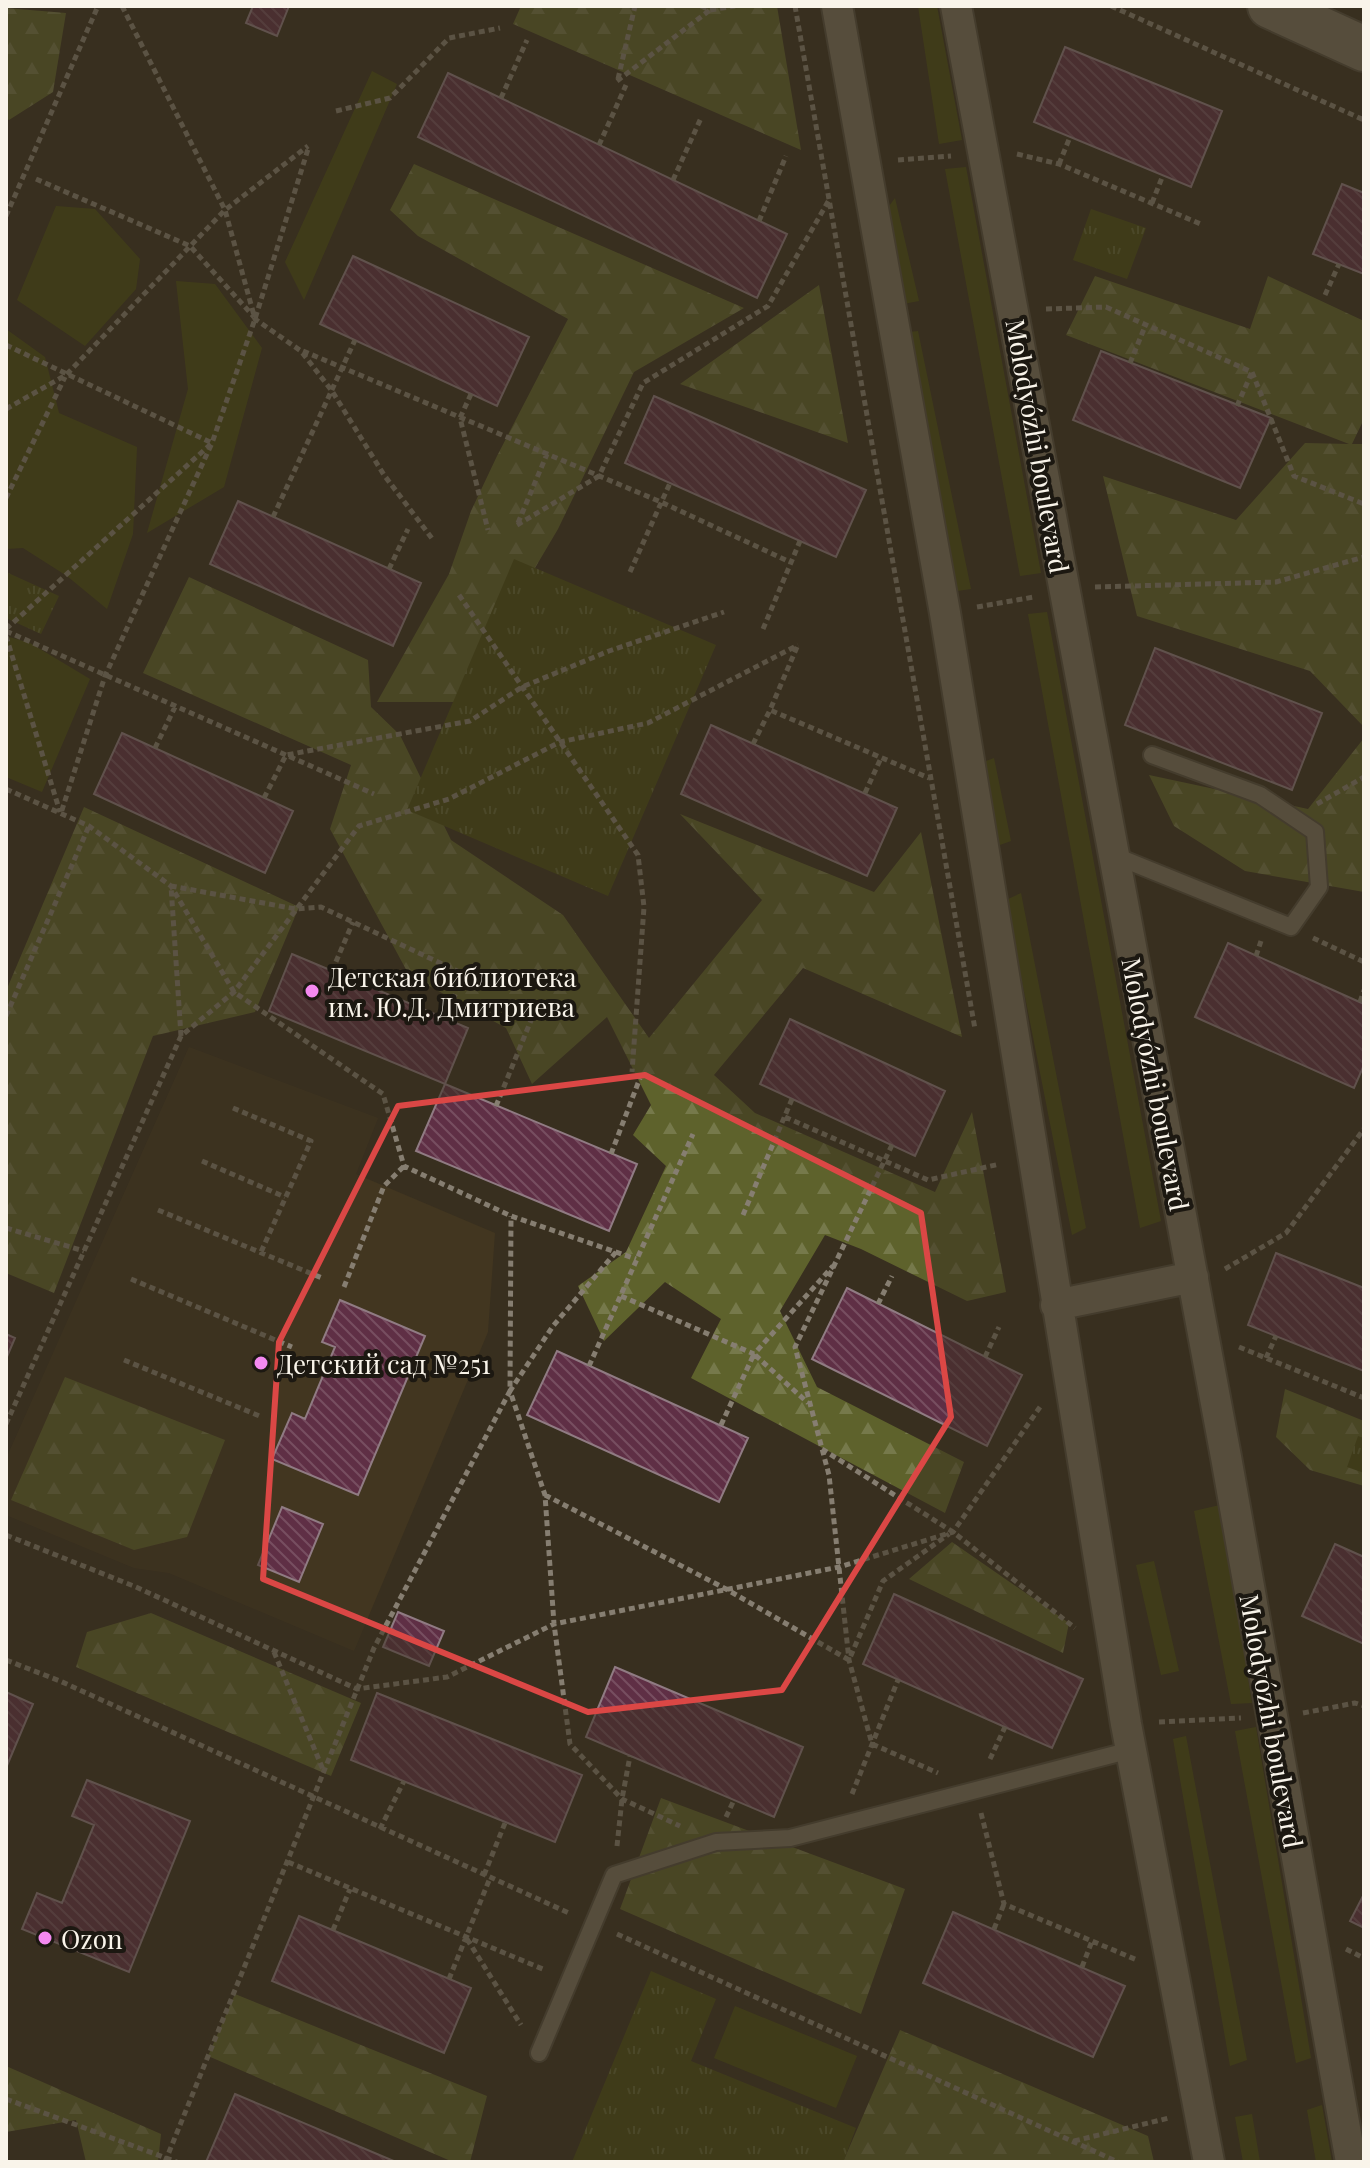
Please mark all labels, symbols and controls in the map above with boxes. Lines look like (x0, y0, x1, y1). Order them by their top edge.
street label: Molodyózhi boulevard (998, 316, 1078, 576)
street label: Molodyózhi boulevard (1114, 954, 1198, 1214)
place label: Детская библиотека им. Ю.Д. Дмитриева (328, 959, 576, 1024)
marker: Детская библиотека им. Ю.Д. Дмитриева (303, 982, 321, 1000)
place label: Детский сад №251 (277, 1346, 491, 1381)
marker: Детский сад №251 (252, 1354, 270, 1372)
street label: Molodyózhi boulevard (1232, 1591, 1312, 1851)
place label: Ozon (61, 1921, 123, 1956)
marker: Ozon (36, 1929, 54, 1947)

